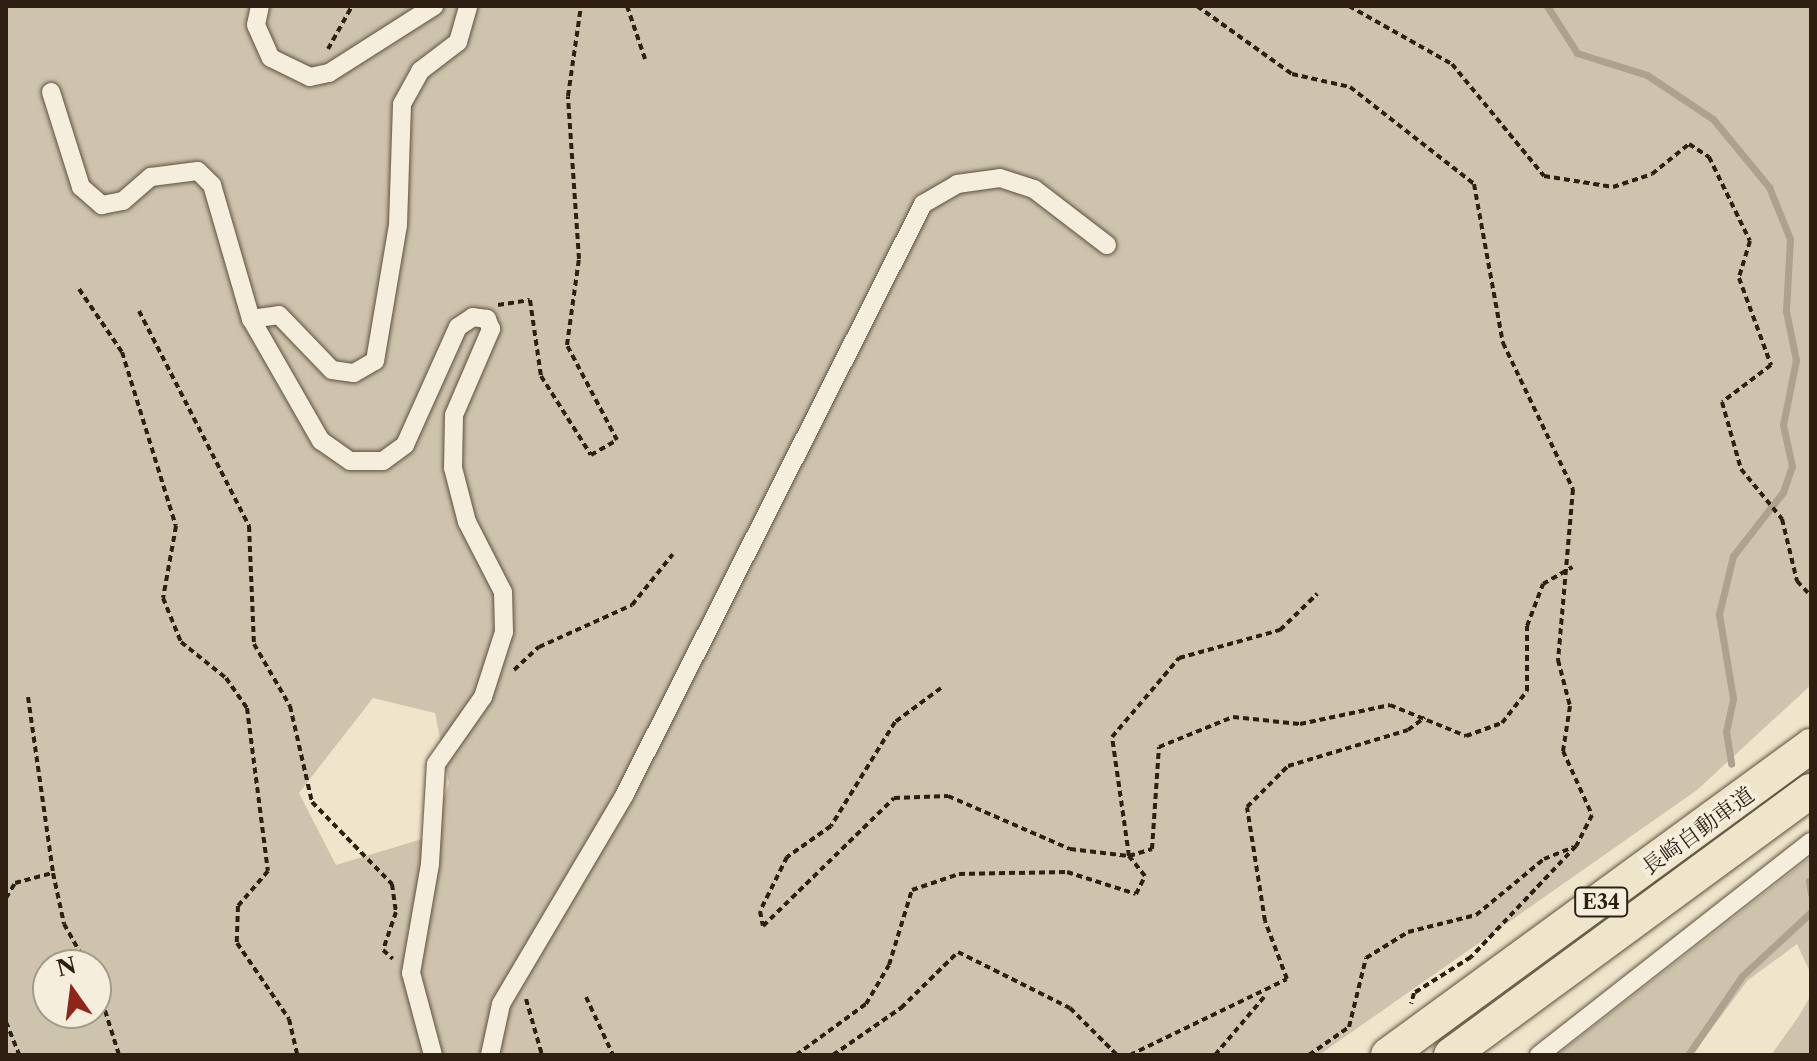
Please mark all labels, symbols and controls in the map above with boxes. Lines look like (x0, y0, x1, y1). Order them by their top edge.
street label: 長崎自動車道 (1637, 782, 1759, 880)
road number: E34 (1573, 886, 1629, 918)
north arrow (32, 949, 112, 1029)
text: N (54, 952, 79, 983)

